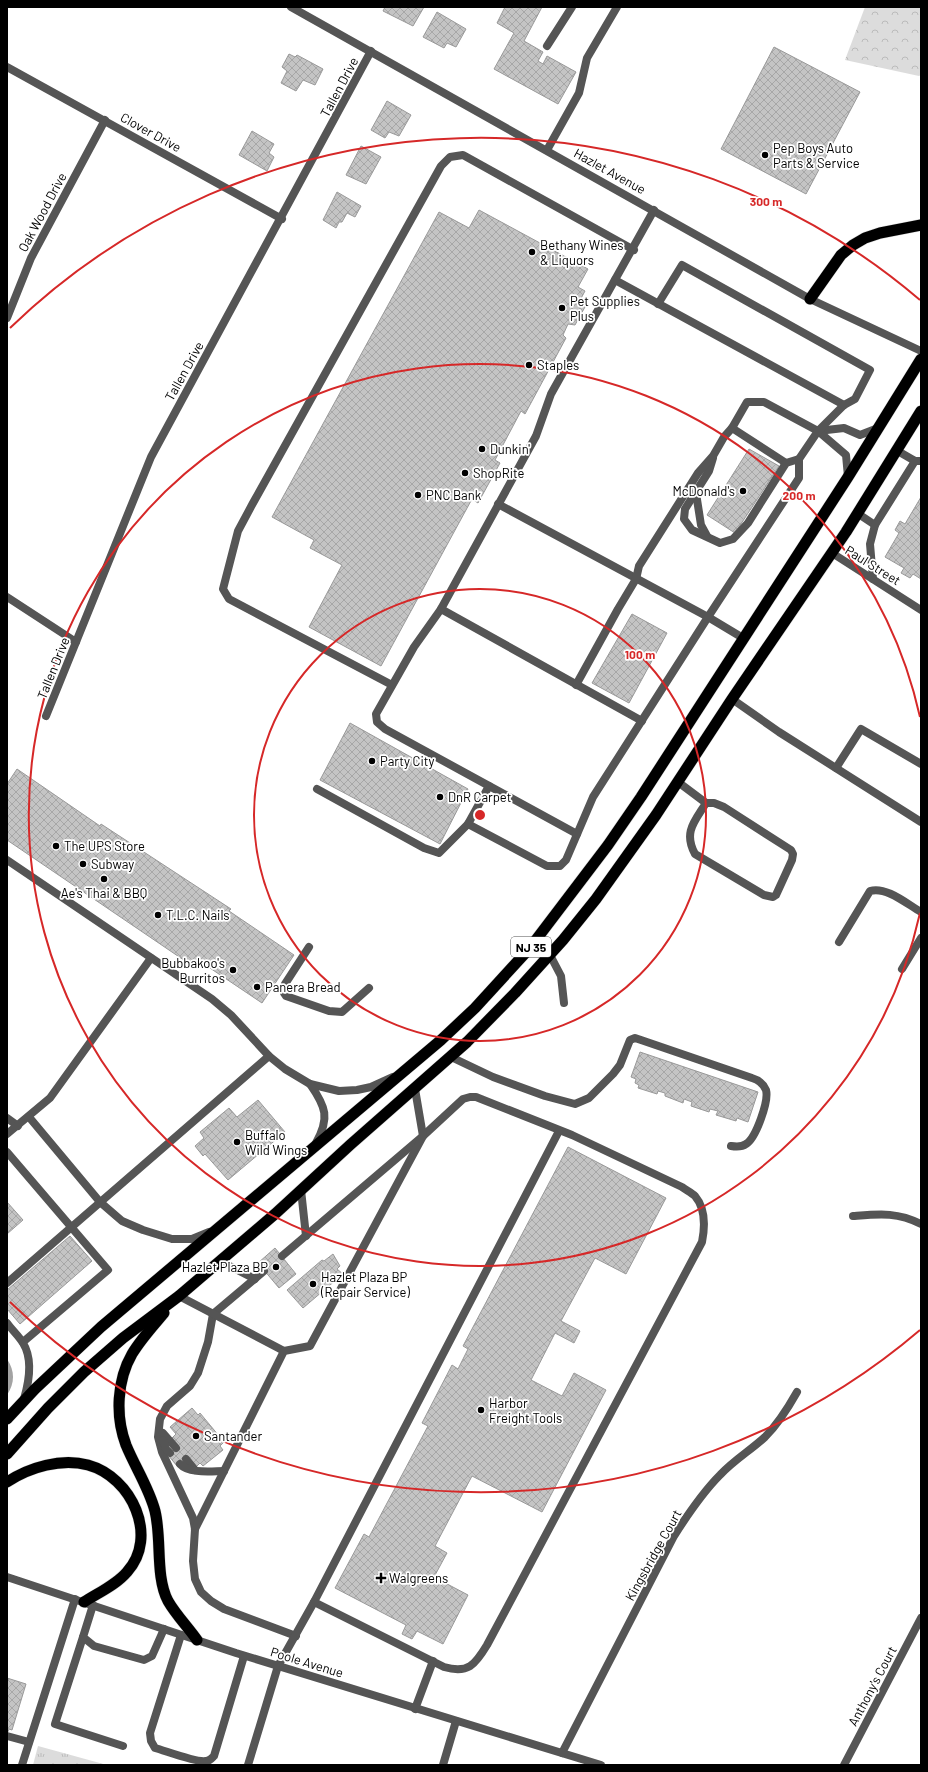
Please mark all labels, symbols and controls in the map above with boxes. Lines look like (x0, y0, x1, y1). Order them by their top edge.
street label: Tallen Drive (317, 54, 361, 120)
street label: Clover Drive (118, 109, 184, 155)
place label: Pep Boys Auto Parts & Service (773, 140, 860, 171)
street label: Hazlet Avenue (571, 145, 649, 197)
marker: Pep Boys Auto Parts & Service (760, 150, 770, 160)
street label: Oak Wood Drive (14, 170, 70, 254)
text: 300 m (750, 194, 782, 208)
place label: Bethany Wines & Liquors (540, 237, 624, 268)
marker: Bethany Wines & Liquors (527, 247, 537, 257)
place label: Pet Supplies Plus (570, 293, 640, 324)
marker: Pet Supplies Plus (557, 303, 567, 313)
street label: Tallen Drive (161, 338, 207, 403)
place label: Staples (537, 357, 579, 373)
marker: Staples (524, 360, 534, 370)
place label: Dunkin' (490, 441, 530, 457)
marker: Dunkin' (477, 444, 487, 454)
place label: ShopRite (473, 465, 525, 481)
marker: ShopRite (460, 468, 470, 478)
place label: McDonald's (672, 483, 735, 499)
marker: McDonald's (738, 486, 748, 496)
place label: PNC Bank (426, 487, 482, 503)
text: 200 m (783, 488, 815, 502)
marker: PNC Bank (413, 490, 423, 500)
street label: Paul Street (842, 542, 904, 588)
street label: Tallen Drive (33, 635, 73, 701)
text: 100 m (625, 647, 655, 661)
place label: Party City (380, 753, 434, 769)
marker: Party City (367, 756, 377, 766)
place label: DnR Carpet (448, 789, 511, 805)
marker: DnR Carpet (435, 792, 445, 802)
centre of rings (473, 808, 487, 822)
place label: The UPS Store (64, 838, 145, 854)
marker: The UPS Store (51, 841, 61, 851)
place label: Subway (91, 856, 134, 872)
marker: Subway (78, 859, 88, 869)
marker: Ae's Thai & BBQ (99, 874, 109, 884)
place label: Ae's Thai & BBQ (61, 885, 147, 901)
place label: T.L.C. Nails (166, 907, 230, 923)
marker: T.L.C. Nails (153, 910, 163, 920)
road number: NJ 35 (511, 937, 551, 957)
place label: Bubbakoo's Burritos (161, 955, 225, 986)
marker: Bubbakoo's Burritos (228, 965, 238, 975)
place label: Panera Bread (265, 979, 341, 995)
marker: Panera Bread (252, 982, 262, 992)
place label: Buffalo Wild Wings (245, 1127, 307, 1158)
marker: Buffalo Wild Wings (232, 1137, 242, 1147)
place label: Hazlet Plaza BP (182, 1259, 268, 1275)
marker: Hazlet Plaza BP (271, 1262, 281, 1272)
place label: Hazlet Plaza BP (Repair Service) (320, 1269, 410, 1300)
marker: Hazlet Plaza BP (Repair Service) (308, 1279, 318, 1289)
place label: Harbor Freight Tools (489, 1395, 562, 1426)
marker: Harbor Freight Tools (476, 1405, 486, 1415)
place label: Santander (204, 1428, 263, 1444)
marker: Santander (191, 1431, 201, 1441)
street label: Kingsbridge Court (621, 1507, 685, 1603)
place label: Walgreens (389, 1570, 448, 1586)
marker: Walgreens (376, 1573, 386, 1583)
street label: Poole Avenue (269, 1643, 345, 1681)
street label: Anthony's Court (844, 1643, 900, 1729)

